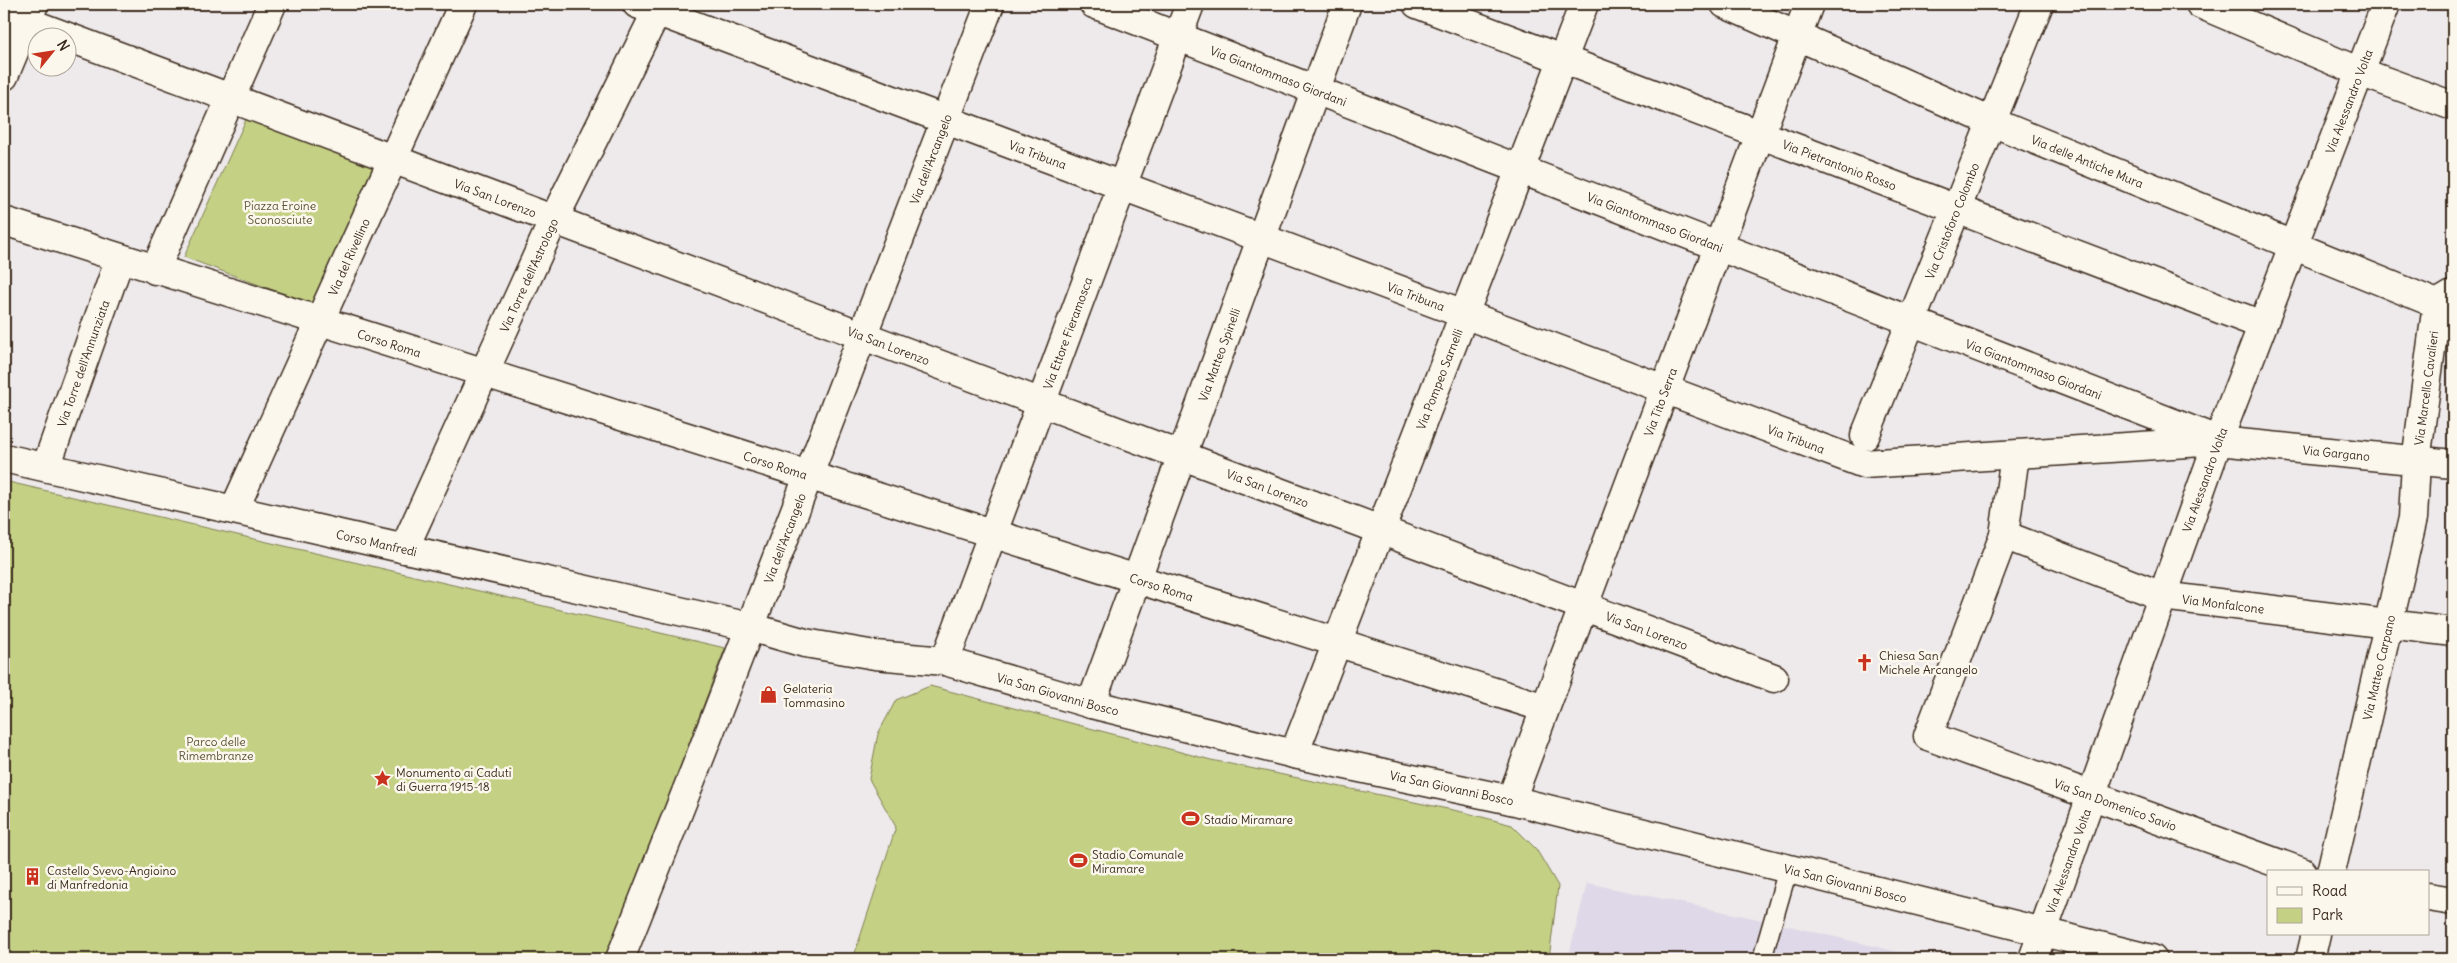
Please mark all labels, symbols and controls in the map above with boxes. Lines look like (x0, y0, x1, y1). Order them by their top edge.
north arrow (28, 28, 78, 78)
text: N (53, 37, 73, 54)
street label: Via Giantommaso Giordani (1208, 42, 1349, 109)
street label: Via Alessandro Volta (2322, 47, 2375, 156)
street label: Via dell'Arcangelo (906, 112, 955, 206)
street label: Via delle Antiche Mura (2029, 131, 2146, 191)
street label: Via Pietrantonio Rosso (1780, 136, 1899, 193)
street label: Via Tribuna (1007, 137, 1069, 172)
street label: Via Cristoforo Colombo (1921, 160, 1982, 281)
street label: Via San Lorenzo (452, 175, 539, 220)
street label: Via Giantommaso Giordani (1585, 189, 1726, 255)
park label: Piazza Eroine Sconosciute (244, 198, 316, 227)
street label: Via del Rivellino (325, 215, 373, 298)
street label: Via Torre dell'Astrologo (496, 215, 561, 334)
street label: Via Ettore Fieramosca (1040, 275, 1095, 391)
street label: Via Tribuna (1385, 278, 1447, 314)
street label: Via Torre dell'Annunziata (53, 298, 112, 429)
street label: Via Matteo Spinelli (1195, 306, 1243, 403)
street label: Via San Lorenzo (845, 323, 932, 368)
street label: Corso Roma (355, 326, 423, 360)
street label: Via Pompeo Sarnelli (1413, 326, 1465, 432)
street label: Via Marcello Cavalieri (2411, 330, 2441, 446)
street label: Via Giantommaso Giordani (1963, 335, 2104, 402)
street label: Via Tito Serra (1640, 365, 1680, 438)
street label: Via Tribuna (1765, 421, 1827, 456)
street label: Via Alessandro Volta (2179, 425, 2230, 534)
street label: Via Gargano (2302, 442, 2371, 463)
street label: Corso Roma (742, 448, 809, 482)
street label: Via San Lorenzo (1224, 466, 1311, 510)
street label: Via dell'Arcangelo (760, 490, 809, 585)
street label: Corso Manfredi (335, 526, 419, 559)
street label: Corso Roma (1128, 570, 1196, 604)
street label: Via Monfalcone (2181, 591, 2265, 616)
street label: Via San Lorenzo (1604, 608, 1690, 653)
street label: Via Matteo Carpano (2359, 613, 2398, 721)
place label: Chiesa San Michele Arcangelo (1879, 648, 1978, 677)
church icon: Chiesa San Michele Arcangelo (1855, 652, 1875, 672)
street label: Via San Giovanni Bosco (995, 669, 1121, 718)
place label: Gelateria Tommasino (783, 681, 845, 710)
shop icon: Gelateria Tommasino (759, 685, 779, 705)
park label: Parco delle Rimembranze (178, 734, 254, 763)
place label: Monumento ai Caduti di Guerra 1915-18 (396, 765, 512, 794)
street label: Via San Giovanni Bosco (1388, 767, 1515, 808)
place icon: Monumento ai Caduti di Guerra 1915-18 (372, 769, 392, 789)
street label: Via San Domenico Savio (2052, 775, 2179, 833)
street label: Via Alessandro Volta (2042, 806, 2094, 916)
sports icon: Stadio Miramare (1180, 809, 1200, 829)
place label: Stadio Miramare (1204, 812, 1293, 827)
place label: Stadio Comunale Miramare (1092, 847, 1184, 876)
sports icon: Stadio Comunale Miramare (1068, 851, 1088, 871)
street label: Via San Giovanni Bosco (1782, 860, 1909, 905)
place label: Castello Svevo-Angioino di Manfredonia (47, 863, 176, 892)
building icon: Castello Svevo-Angioino di Manfredonia (23, 867, 43, 887)
legend (2267, 870, 2430, 936)
text: Road (2312, 881, 2347, 900)
text: Park (2312, 905, 2343, 924)

